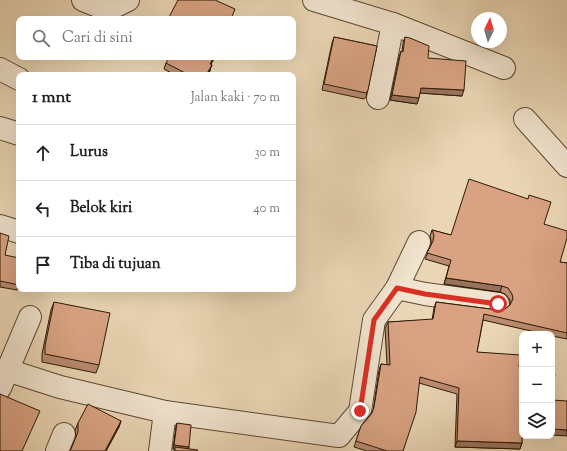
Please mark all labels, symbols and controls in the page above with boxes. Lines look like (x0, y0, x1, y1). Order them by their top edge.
north arrow (471, 12, 507, 48)
search box (16, 16, 296, 60)
icon: search (30, 27, 52, 49)
text: Cari di sini (62, 28, 133, 49)
text: 1 mnt (32, 86, 71, 110)
text: Jalan kaki · 70 m (191, 89, 280, 107)
icon: ahead (32, 142, 54, 164)
text: Lurus (70, 142, 108, 163)
text: 30 m (254, 144, 280, 162)
icon: left (32, 198, 54, 220)
text: Belok kiri (70, 198, 132, 219)
text: 40 m (253, 200, 280, 218)
icon: arrive (32, 254, 54, 276)
text: Tiba di tujuan (70, 254, 161, 275)
route start (489, 295, 507, 313)
map controls (519, 331, 555, 439)
button: + (519, 331, 555, 367)
button: − (519, 367, 555, 403)
route end (351, 402, 369, 420)
button: layers (519, 403, 555, 439)

